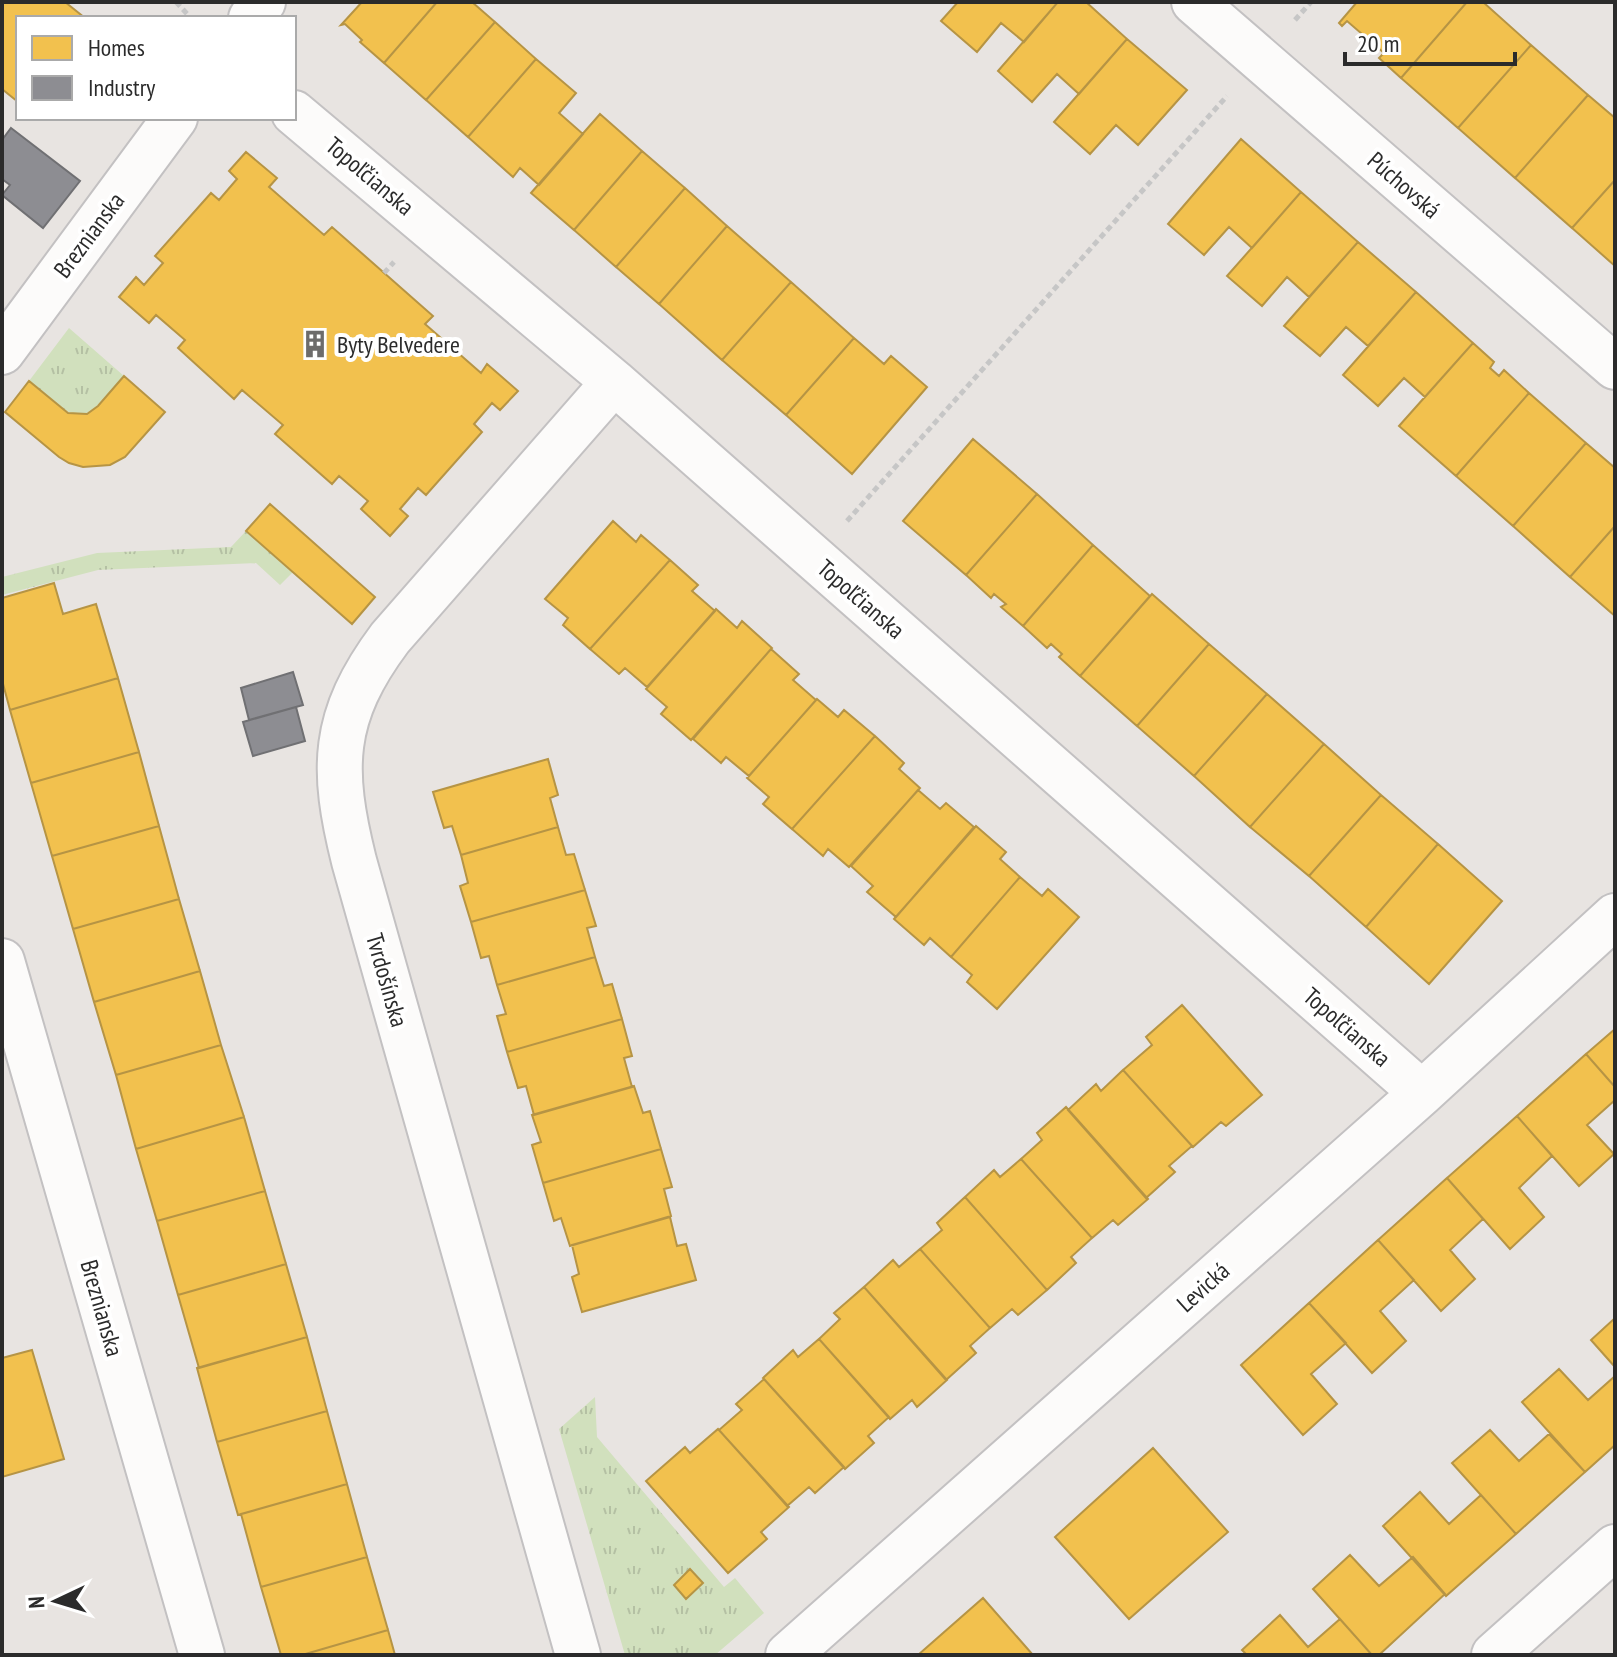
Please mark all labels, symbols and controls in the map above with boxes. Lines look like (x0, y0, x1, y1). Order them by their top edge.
legend (16, 16, 296, 120)
scale bar (1345, 16, 1515, 66)
text: 20 m (1357, 28, 1399, 59)
text: Homes (88, 32, 145, 63)
text: Industry (88, 72, 155, 103)
street label: Topoľčianska (319, 130, 421, 222)
street label: Púchovská (1361, 145, 1447, 225)
street label: Breznianska (47, 186, 131, 284)
building icon: Byty Belvedere (300, 329, 330, 359)
place label: Byty Belvedere (337, 329, 460, 360)
street label: Topoľčianska (811, 553, 911, 645)
street label: Tvrdošínska (359, 930, 415, 1030)
street label: Topoľčianska (1297, 981, 1397, 1073)
street label: Levická (1170, 1255, 1236, 1319)
street label: Breznianska (73, 1256, 131, 1360)
north arrow (16, 1561, 96, 1641)
text: N (22, 1595, 50, 1609)

